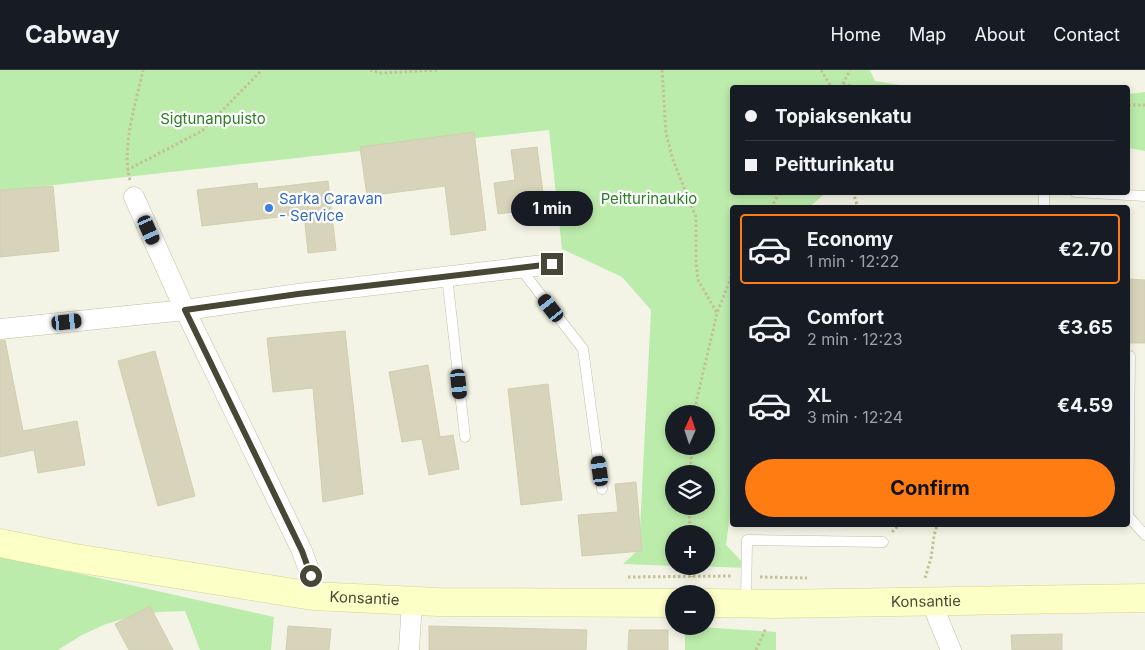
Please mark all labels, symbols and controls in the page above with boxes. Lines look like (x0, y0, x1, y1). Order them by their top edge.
text: Cabway (25, 20, 120, 49)
text: Home (831, 24, 881, 45)
text: Map (909, 24, 946, 45)
text: About (974, 24, 1025, 45)
text: Contact (1053, 24, 1120, 45)
text: Topiaksenkatu (775, 105, 912, 128)
park label: Sigtunanpuisto (160, 109, 266, 128)
text: Peitturinkatu (775, 153, 894, 176)
place label: Sarka Caravan - Service (279, 189, 383, 225)
park label: Peitturinaukio (601, 189, 697, 208)
callout: 1 min (511, 191, 593, 226)
text: 1 min (532, 198, 572, 218)
marker: Sarka Caravan - Service (263, 202, 275, 214)
car (136, 213, 161, 247)
icon: car (747, 227, 792, 272)
text: Economy (807, 228, 893, 251)
text: €2.70 (1059, 238, 1113, 261)
text: 1 min · 12:22 (807, 251, 899, 271)
route end (541, 253, 563, 275)
car (535, 292, 566, 324)
icon: car (747, 305, 792, 350)
text: Comfort (807, 306, 884, 329)
car (51, 313, 82, 331)
text: €3.65 (1058, 316, 1113, 339)
text: 2 min · 12:23 (807, 329, 903, 349)
car (449, 368, 468, 400)
icon: car (747, 383, 792, 428)
text: XL (807, 384, 832, 407)
text: €4.59 (1057, 394, 1113, 417)
north arrow (665, 405, 715, 455)
map controls (665, 405, 715, 635)
text: 3 min · 12:24 (807, 407, 903, 427)
car (590, 455, 609, 487)
button: Confirm (745, 459, 1115, 517)
button: layers (665, 465, 715, 515)
button: + (665, 525, 715, 575)
route start (300, 565, 322, 587)
button: − (665, 585, 715, 635)
street label: Konsantie (329, 587, 400, 609)
street label: Konsantie (891, 591, 961, 611)

